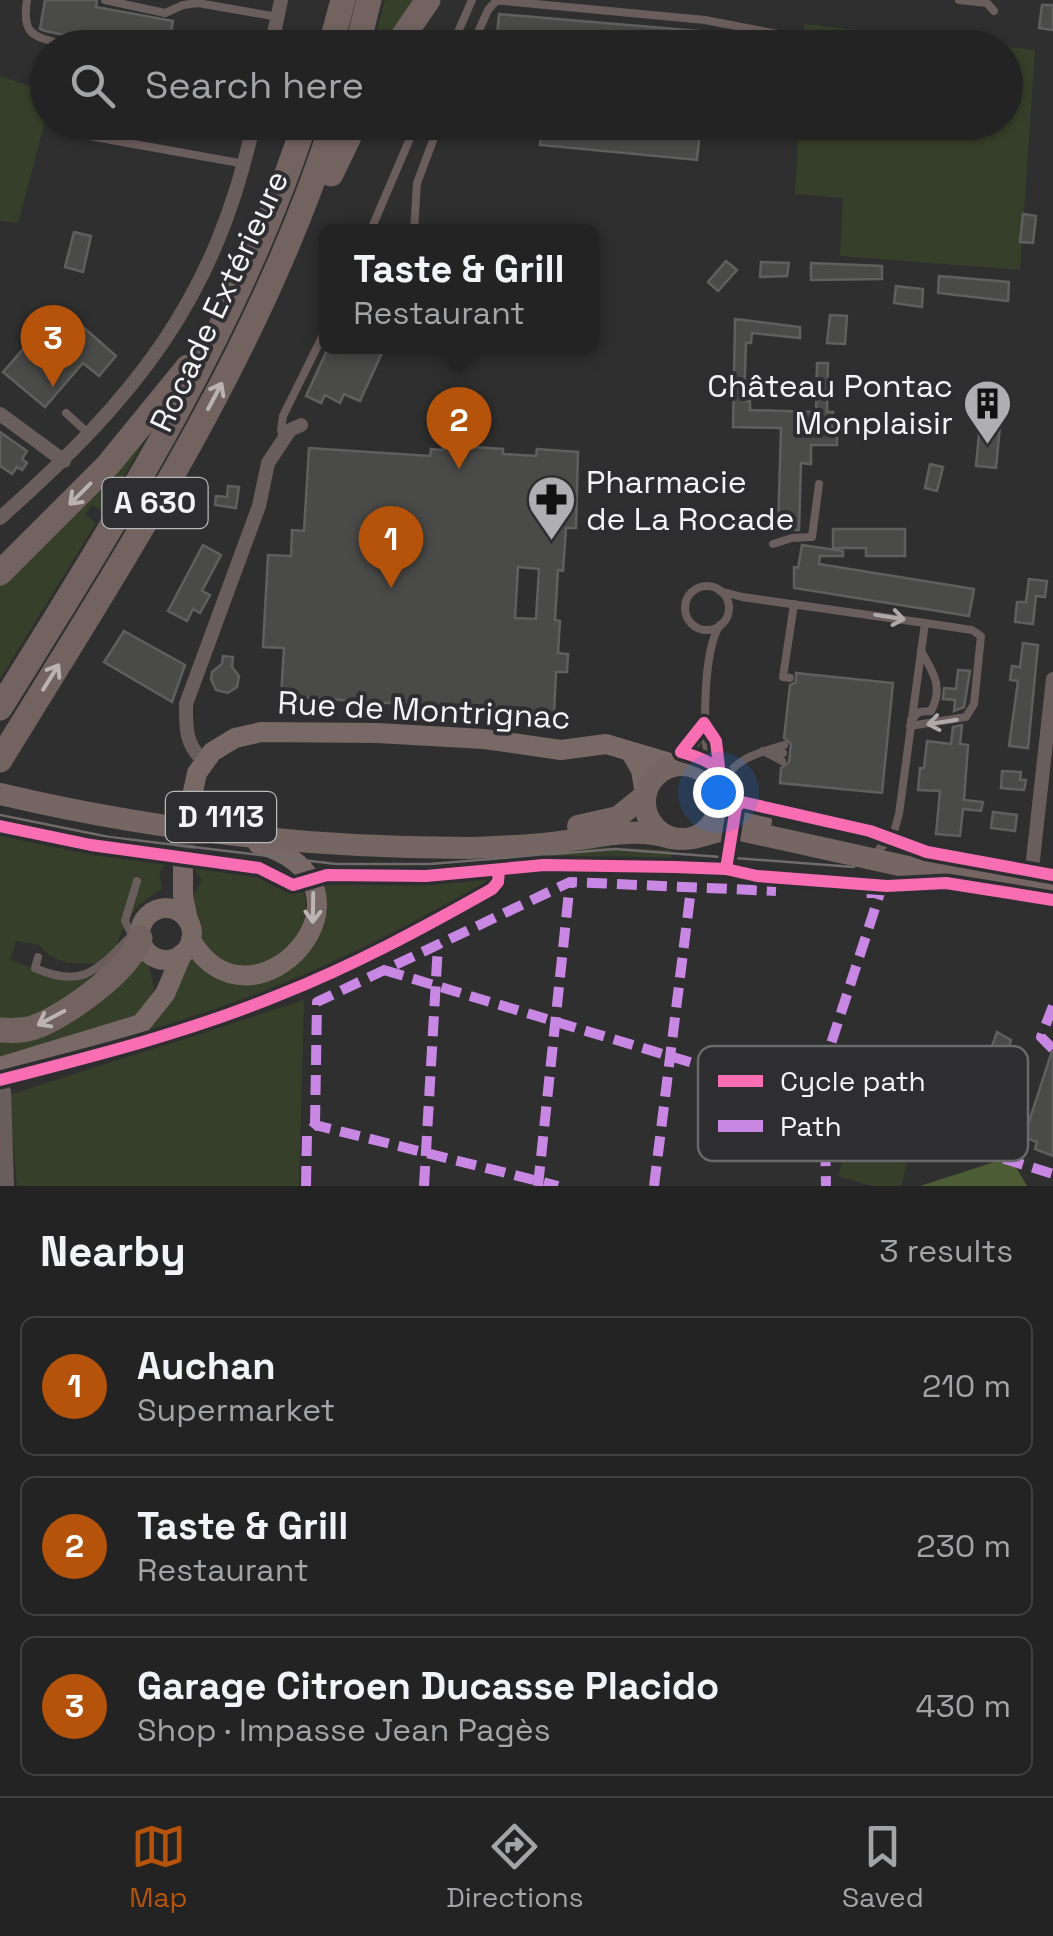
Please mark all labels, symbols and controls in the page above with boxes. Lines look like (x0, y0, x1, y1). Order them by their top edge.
search box (30, 30, 1023, 140)
icon: search (65, 58, 120, 113)
text: Search here (145, 61, 364, 109)
street label: Rocade Extérieure (141, 164, 297, 438)
popup (319, 224, 599, 354)
text: Taste & Grill (353, 245, 565, 293)
text: Restaurant (353, 293, 525, 333)
pin: 3 (20, 304, 86, 387)
place label: Château Pontac Monplaisir (707, 366, 953, 443)
building icon: Château Pontac Monplaisir (962, 378, 1014, 446)
one-way arrow (206, 382, 225, 412)
pin: 2 (426, 386, 492, 469)
place label: Pharmacie de La Rocade (586, 462, 795, 539)
pharmacy icon: Pharmacie de La Rocade (525, 474, 577, 542)
road number: A 630 (102, 478, 208, 528)
one-way arrow (68, 482, 92, 506)
pin: 1 (358, 506, 424, 588)
one-way arrow (874, 608, 906, 627)
one-way arrow (41, 663, 61, 692)
street label: Rue de Montrignac (277, 682, 571, 738)
one-way arrow (926, 713, 958, 732)
your location (693, 767, 744, 818)
road number: D 1113 (166, 792, 276, 842)
one-way arrow (304, 892, 323, 924)
one-way arrow (36, 1009, 66, 1029)
legend (698, 1046, 1028, 1161)
text: Cycle path (780, 1063, 926, 1099)
text: Path (780, 1108, 842, 1144)
text: Nearby (40, 1225, 186, 1278)
text: 3 results (879, 1231, 1013, 1271)
text: Auchan (137, 1342, 276, 1390)
text: 1 (67, 1366, 82, 1406)
text: 210 m (922, 1366, 1011, 1406)
text: Supermarket (137, 1390, 335, 1430)
text: Taste & Grill (137, 1502, 348, 1550)
text: 2 (65, 1526, 84, 1566)
text: 230 m (916, 1526, 1011, 1566)
text: Restaurant (137, 1550, 309, 1590)
text: Garage Citroen Ducasse Placido (137, 1662, 719, 1710)
text: 3 (65, 1686, 84, 1726)
text: 430 m (915, 1686, 1011, 1726)
text: Shop · Impasse Jean Pagès (137, 1710, 551, 1750)
tab: Map (129, 1819, 188, 1915)
tab: Directions (446, 1819, 583, 1915)
tab: Saved (842, 1819, 924, 1915)

